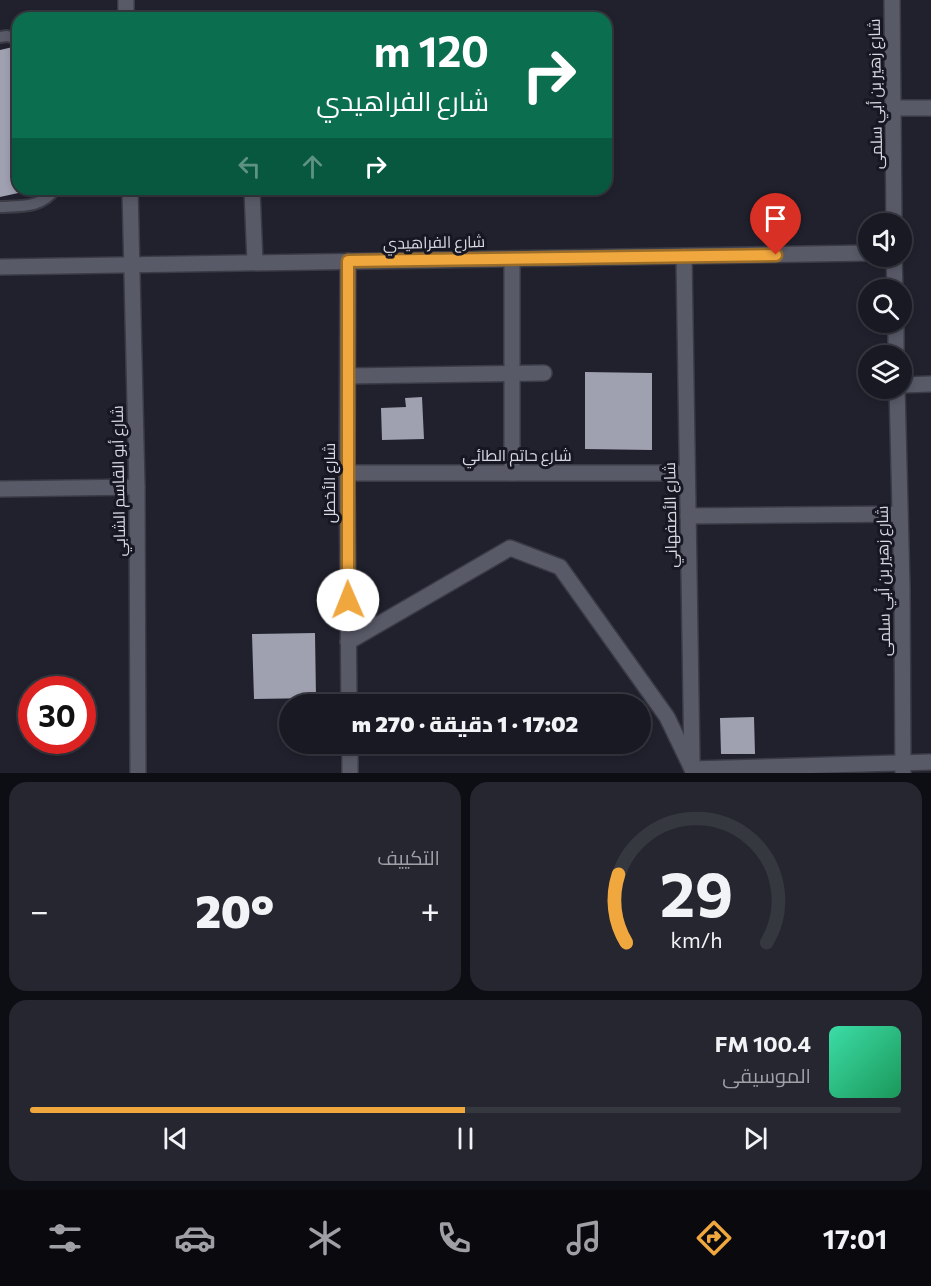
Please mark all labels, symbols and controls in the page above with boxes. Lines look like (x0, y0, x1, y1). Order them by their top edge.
street label: شارع زهير بن أبي سلمى (864, 18, 890, 170)
text: 120 m (374, 24, 489, 76)
icon: right (510, 36, 588, 114)
text: شارع الفراهيدي (316, 84, 489, 117)
icon: left (233, 150, 266, 183)
icon: ahead (296, 150, 329, 183)
icon: right (359, 150, 392, 183)
pin (750, 193, 801, 255)
icon: arrive (759, 202, 792, 235)
map controls (858, 213, 912, 399)
button: sound (858, 213, 912, 267)
street label: شارع الفراهيدي (383, 231, 485, 257)
button: search (858, 279, 912, 333)
button: layers (858, 345, 912, 399)
street label: شارع أبو القاسم الشابي (107, 405, 133, 557)
street label: شارع الأخطل (319, 443, 341, 523)
street label: شارع حاتم الطائي (462, 445, 572, 469)
street label: شارع الأصفهاني (659, 462, 685, 568)
street label: شارع زهير بن أبي سلمى (872, 505, 898, 657)
position arrow (316, 568, 380, 632)
speed limit sign: 30 (18, 676, 96, 754)
text: 17:02 · 1 دقيقة · 270 m (352, 710, 578, 737)
text: التكييف (377, 845, 440, 869)
text: 29 (659, 854, 733, 930)
text: 20° (195, 882, 274, 937)
text: − (30, 889, 49, 930)
text: + (421, 889, 440, 930)
text: km/h (670, 927, 722, 953)
text: 100.4 FM (715, 1030, 811, 1057)
text: الموسيقى (722, 1063, 811, 1087)
icon: previous (159, 1122, 192, 1155)
icon: pause (449, 1122, 482, 1155)
icon: next (739, 1122, 772, 1155)
icon: filters (44, 1217, 86, 1259)
icon: car (174, 1217, 216, 1259)
icon: climate (304, 1217, 346, 1259)
icon: phone (433, 1217, 475, 1259)
icon: music (563, 1217, 605, 1259)
icon: directions (693, 1217, 735, 1259)
text: 17:01 (823, 1222, 887, 1255)

